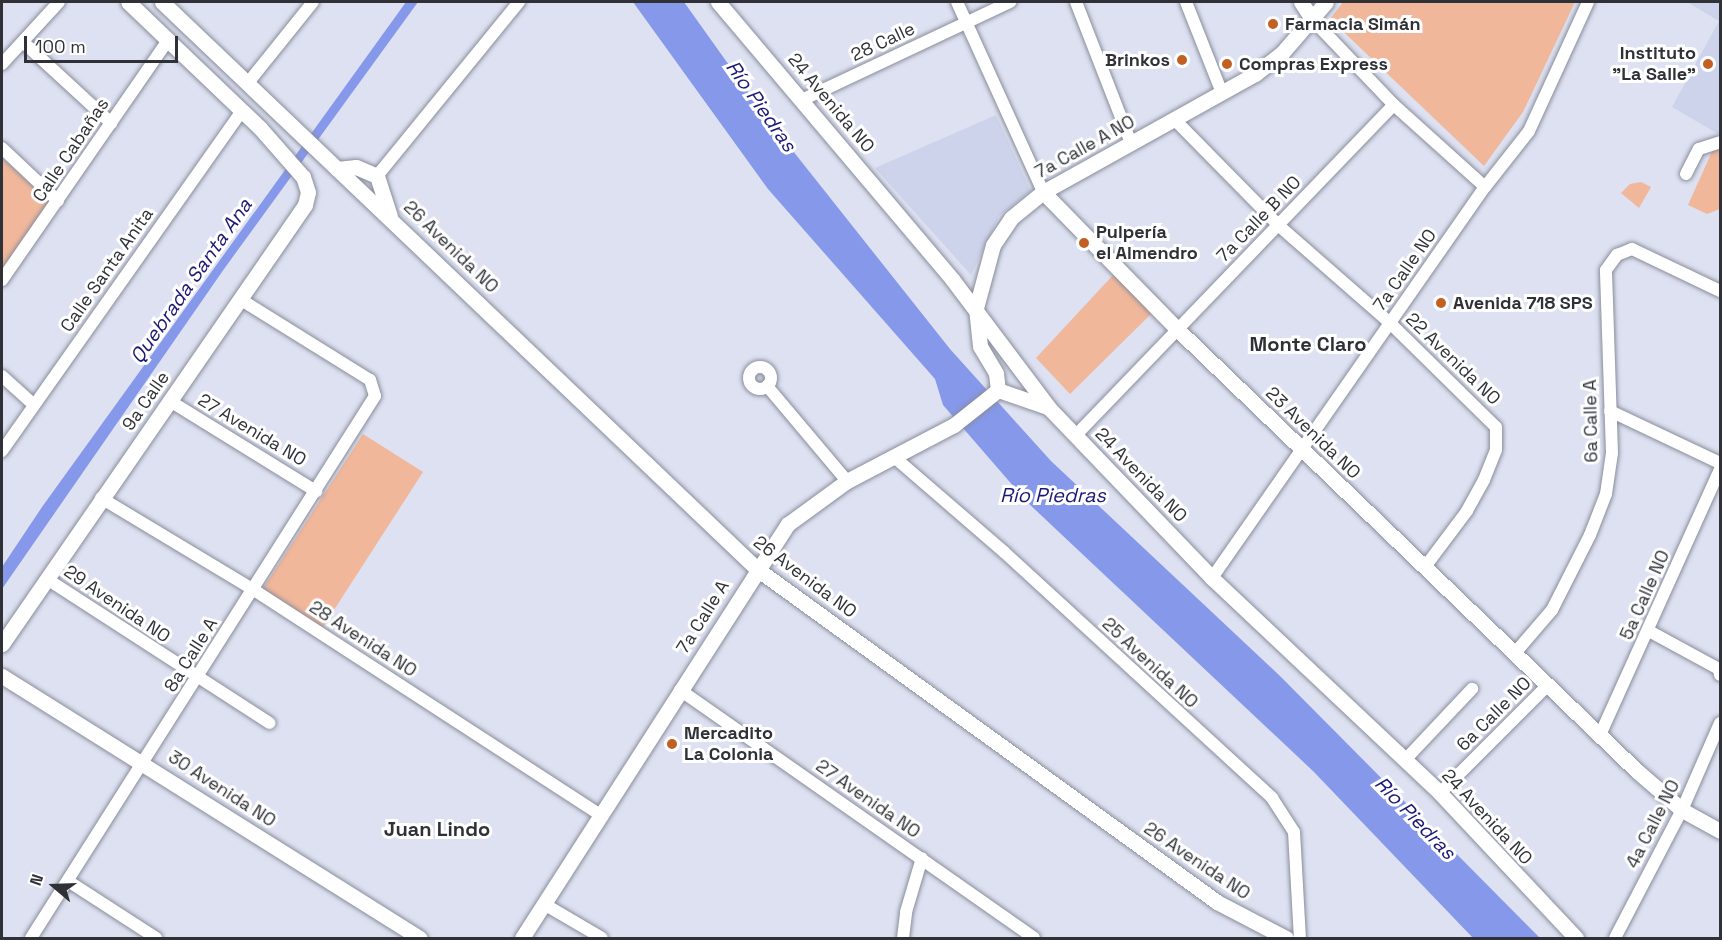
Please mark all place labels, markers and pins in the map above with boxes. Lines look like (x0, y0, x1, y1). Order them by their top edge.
place label: Farmacia Simán (1285, 13, 1420, 35)
marker: Farmacia Simán (1266, 17, 1280, 31)
place label: Instituto "La Salle" (1612, 43, 1696, 86)
place label: Brinkos (1105, 49, 1170, 71)
marker: Brinkos (1175, 53, 1189, 67)
place label: Compras Express (1239, 53, 1388, 75)
marker: Compras Express (1220, 57, 1234, 71)
marker: Instituto "La Salle" (1701, 57, 1715, 71)
place label: Pulpería el Almendro (1096, 222, 1198, 264)
marker: Pulpería el Almendro (1077, 236, 1091, 250)
place label: Avenida 718 SPS (1453, 292, 1593, 314)
marker: Avenida 718 SPS (1434, 296, 1448, 310)
place label: Mercadito La Colonia (684, 723, 773, 766)
marker: Mercadito La Colonia (665, 737, 679, 751)

